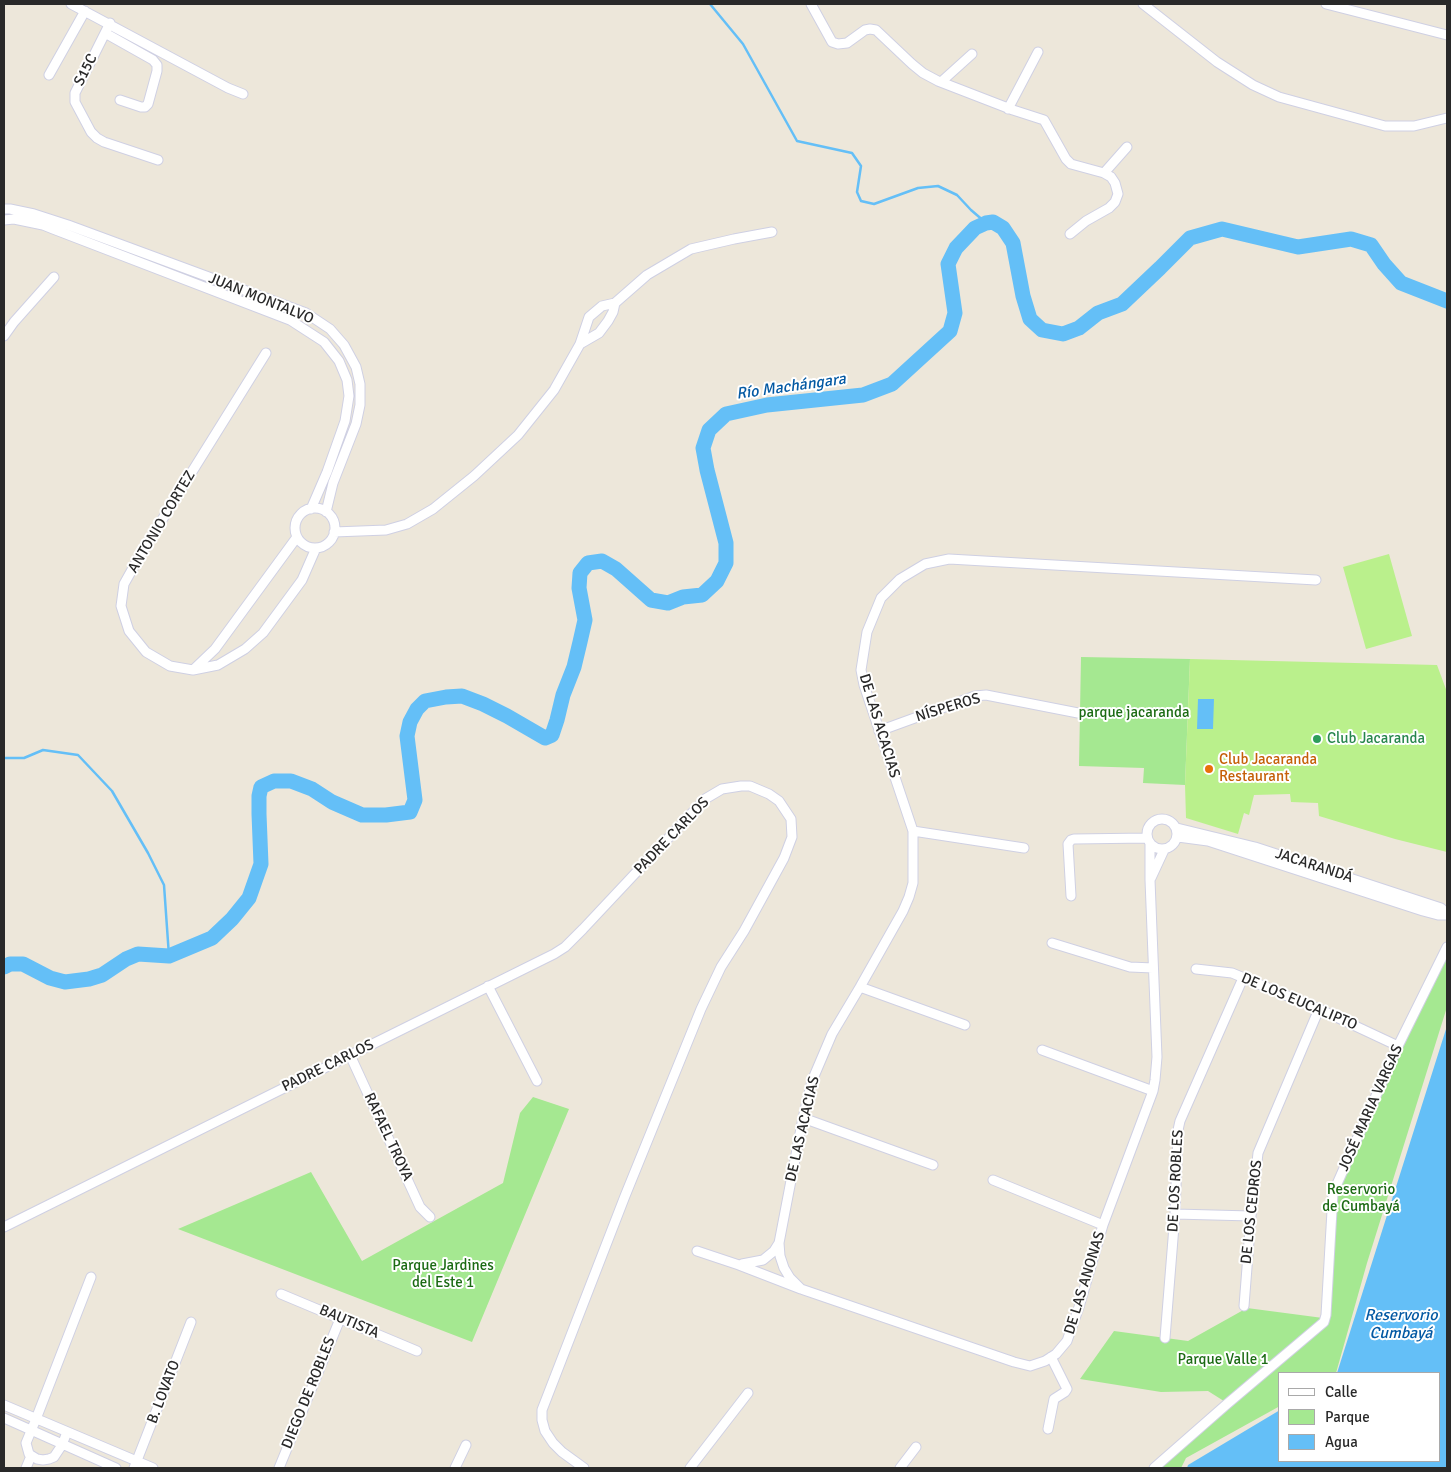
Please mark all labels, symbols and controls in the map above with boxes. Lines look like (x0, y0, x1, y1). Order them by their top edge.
street label: S15C (70, 51, 102, 89)
street label: JUAN MONTALVO (206, 270, 316, 328)
water label: Río Machángara (735, 370, 847, 404)
street label: ANTONIO CORTEZ (124, 468, 200, 576)
street label: DE LAS ACACIAS (855, 672, 903, 780)
street label: NÍSPEROS (913, 690, 983, 726)
park label: parque jacaranda (1079, 704, 1189, 722)
place label: Club Jacaranda (1327, 730, 1425, 748)
marker: Club Jacaranda (1311, 733, 1323, 745)
place label: Club Jacaranda Restaurant (1219, 751, 1317, 786)
marker: Club Jacaranda Restaurant (1203, 763, 1215, 775)
street label: PADRE CARLOS (631, 794, 713, 878)
street label: JACARANDÁ (1273, 845, 1355, 887)
street label: DE LOS EUCALIPTO (1238, 969, 1360, 1035)
street label: PADRE CARLOS (279, 1036, 377, 1096)
street label: JOSÉ MARIA VARGAS (1335, 1042, 1407, 1174)
street label: DE LAS ACACIAS (782, 1074, 824, 1184)
street label: RAFAEL TROYA (360, 1090, 416, 1184)
street label: DE LOS ROBLES (1164, 1129, 1188, 1233)
street label: DE LOS CEDROS (1238, 1159, 1266, 1265)
park label: Reservorio de Cumbayá (1322, 1181, 1400, 1216)
street label: DE LAS ANONAS (1061, 1229, 1109, 1337)
park label: Parque Jardines del Este 1 (392, 1257, 494, 1292)
street label: BAUTISTA (316, 1301, 382, 1343)
water label: Reservorio Cumbayá (1365, 1306, 1437, 1344)
street label: DIEGO DE ROBLES (278, 1334, 340, 1452)
park label: Parque Valle 1 (1177, 1351, 1269, 1369)
street label: B. LOVATO (144, 1358, 184, 1426)
legend (1278, 1372, 1441, 1462)
text: Calle (1325, 1383, 1358, 1401)
text: Parque (1325, 1408, 1370, 1426)
text: Agua (1325, 1433, 1358, 1451)

